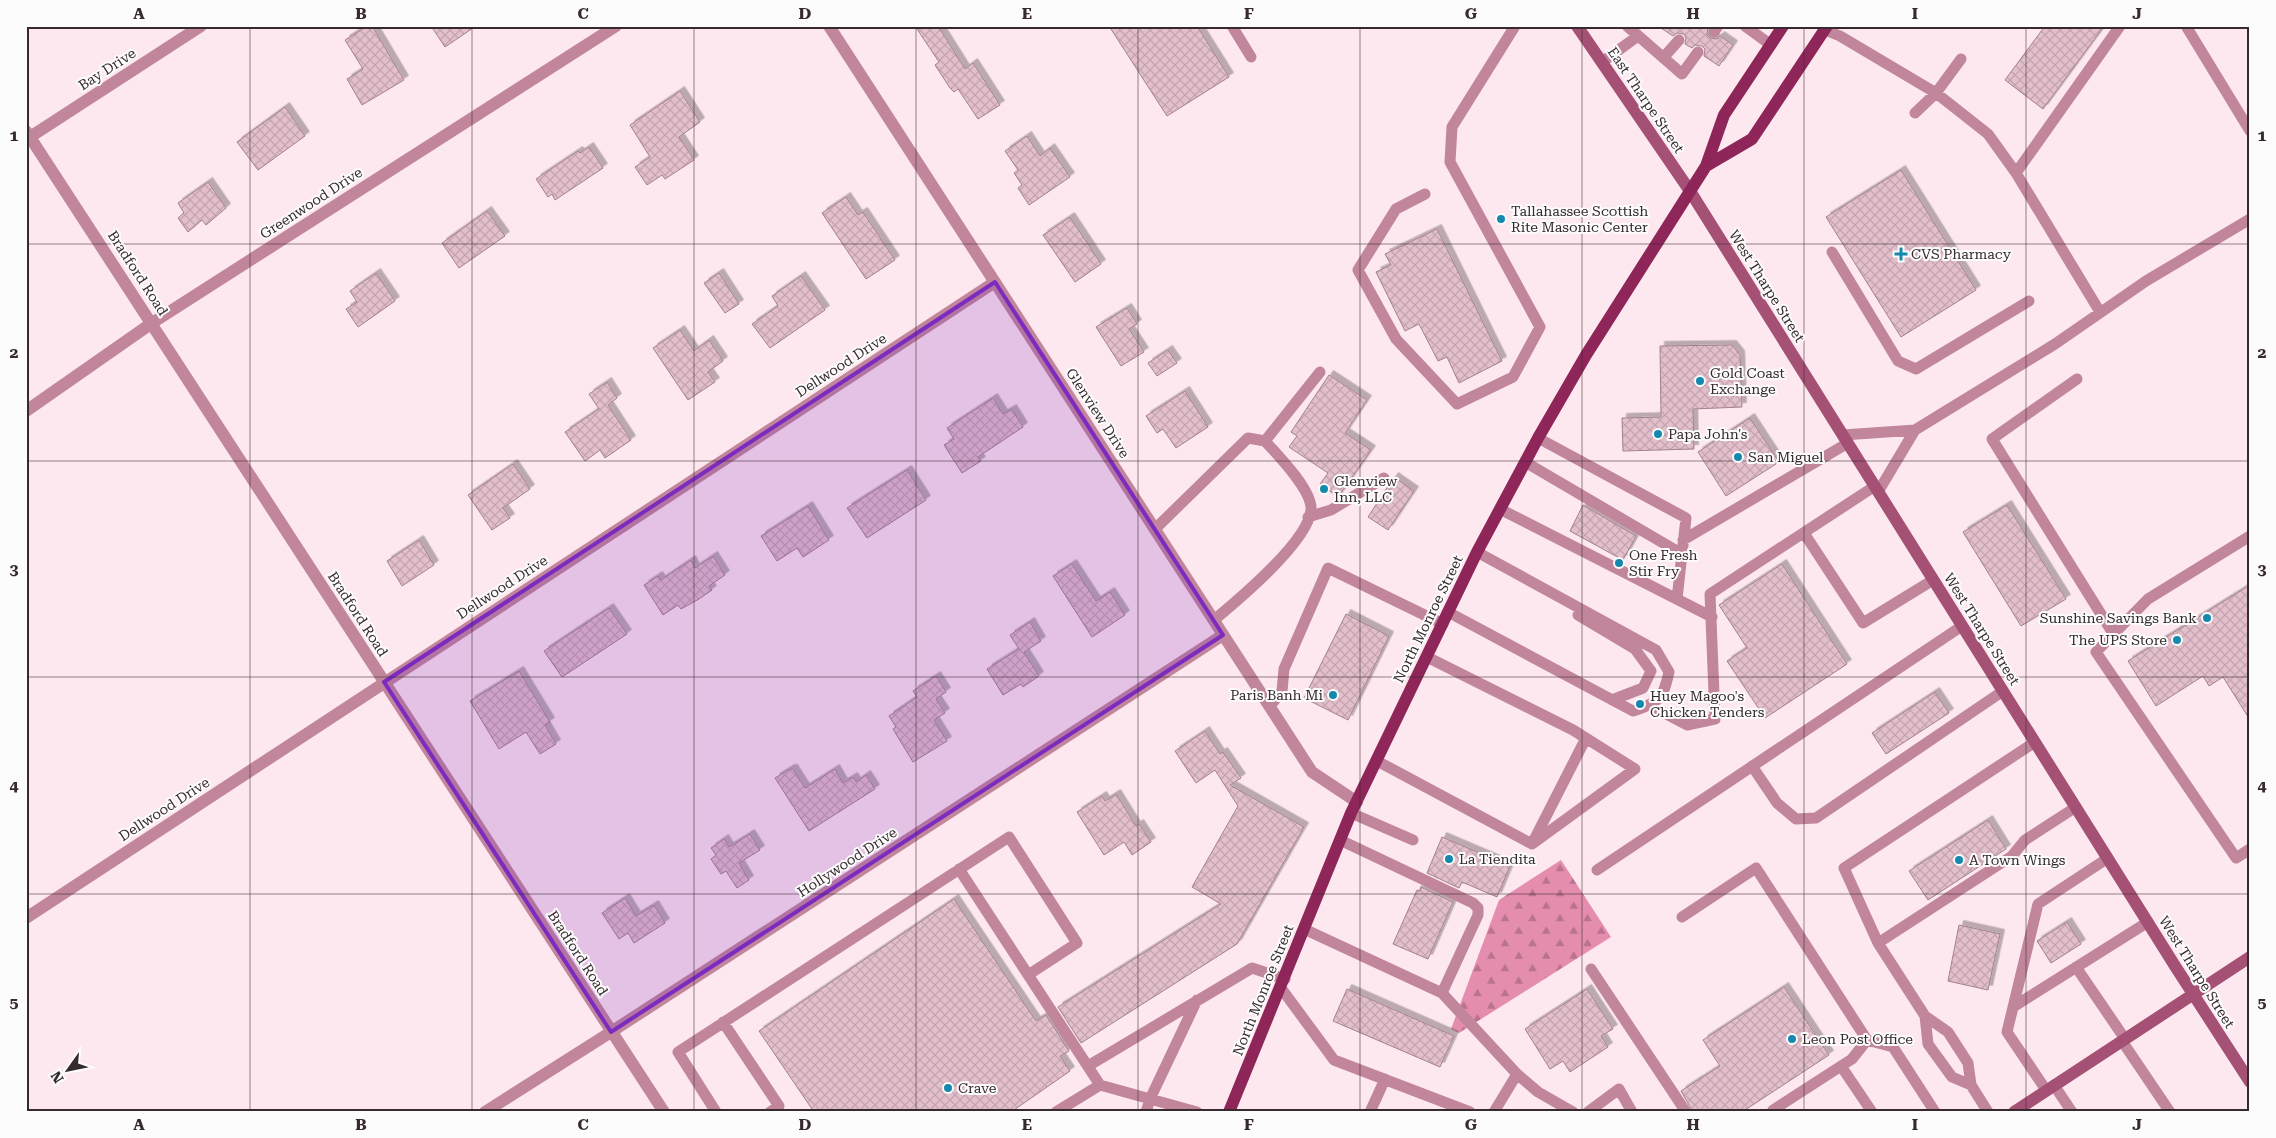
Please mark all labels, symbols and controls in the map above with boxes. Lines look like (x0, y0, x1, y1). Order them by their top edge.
text: A (133, 4, 145, 23)
text: B (355, 4, 367, 23)
text: C (577, 4, 589, 23)
text: D (799, 4, 812, 23)
text: E (1022, 4, 1032, 23)
text: F (1244, 4, 1254, 23)
text: G (1465, 4, 1478, 23)
text: H (1686, 4, 1700, 23)
text: I (1912, 4, 1918, 23)
text: J (2132, 4, 2142, 23)
street label: Bay Drive (75, 44, 139, 93)
street label: East Tharpe Street (1605, 44, 1687, 156)
text: 1 (10, 126, 19, 145)
text: 1 (2258, 126, 2267, 145)
street label: Greenwood Drive (257, 164, 365, 242)
place label: Tallahassee Scottish Rite Masonic Center (1511, 203, 1648, 235)
marker: Tallahassee Scottish Rite Masonic Center (1495, 213, 1507, 225)
street label: West Tharpe Street (1726, 227, 1808, 345)
street label: Bradford Road (105, 228, 171, 318)
place label: CVS Pharmacy (1911, 246, 2012, 262)
marker: CVS Pharmacy (1895, 248, 1907, 260)
street label: Dellwood Drive (793, 330, 890, 400)
text: 2 (10, 343, 19, 362)
text: 2 (2258, 343, 2267, 362)
street label: Glenview Drive (1063, 365, 1133, 461)
place label: Gold Coast Exchange (1710, 365, 1785, 397)
marker: Gold Coast Exchange (1694, 375, 1706, 387)
place label: Papa John's (1668, 426, 1748, 442)
marker: Papa John's (1652, 428, 1664, 440)
place label: San Miguel (1748, 449, 1824, 465)
marker: San Miguel (1732, 451, 1744, 463)
place label: Glenview Inn, LLC (1334, 473, 1398, 505)
marker: Glenview Inn, LLC (1318, 483, 1330, 495)
place label: One Fresh Stir Fry (1629, 547, 1698, 579)
street label: Dellwood Drive (454, 552, 551, 622)
street label: North Monroe Street (1390, 553, 1466, 685)
marker: One Fresh Stir Fry (1613, 557, 1625, 569)
text: 3 (10, 560, 19, 579)
text: 3 (2258, 560, 2267, 579)
street label: Bradford Road (325, 569, 391, 659)
street label: West Tharpe Street (1941, 570, 2023, 688)
place label: Sunshine Savings Bank (2040, 610, 2197, 626)
marker: Sunshine Savings Bank (2201, 612, 2213, 624)
place label: The UPS Store (2069, 632, 2167, 648)
marker: The UPS Store (2171, 634, 2183, 646)
place label: Paris Banh Mi (1230, 687, 1324, 703)
place label: Huey Magoo's Chicken Tenders (1650, 688, 1765, 720)
marker: Paris Banh Mi (1327, 689, 1339, 701)
marker: Huey Magoo's Chicken Tenders (1634, 698, 1646, 710)
street label: Dellwood Drive (116, 774, 213, 844)
text: 4 (10, 776, 19, 795)
text: 4 (2258, 776, 2267, 795)
street label: Hollywood Drive (794, 824, 900, 900)
place label: La Tiendita (1459, 851, 1536, 867)
place label: A Town Wings (1969, 852, 2066, 868)
marker: La Tiendita (1443, 853, 1455, 865)
marker: A Town Wings (1953, 854, 1965, 866)
street label: Bradford Road (545, 908, 611, 998)
street label: West Tharpe Street (2156, 913, 2238, 1031)
street label: North Monroe Street (1229, 922, 1297, 1058)
text: 5 (10, 993, 19, 1012)
text: 5 (2258, 993, 2267, 1012)
place label: Leon Post Office (1802, 1031, 1913, 1047)
marker: Leon Post Office (1786, 1033, 1798, 1045)
north arrow (42, 1046, 92, 1096)
text: N (47, 1068, 67, 1086)
place label: Crave (958, 1080, 997, 1096)
marker: Crave (942, 1082, 954, 1094)
text: A (133, 1115, 145, 1134)
text: B (355, 1115, 367, 1134)
text: C (577, 1115, 589, 1134)
text: D (799, 1115, 812, 1134)
text: E (1022, 1115, 1032, 1134)
text: F (1244, 1115, 1254, 1134)
text: G (1465, 1115, 1478, 1134)
text: H (1686, 1115, 1700, 1134)
text: I (1912, 1115, 1918, 1134)
text: J (2132, 1115, 2142, 1134)

